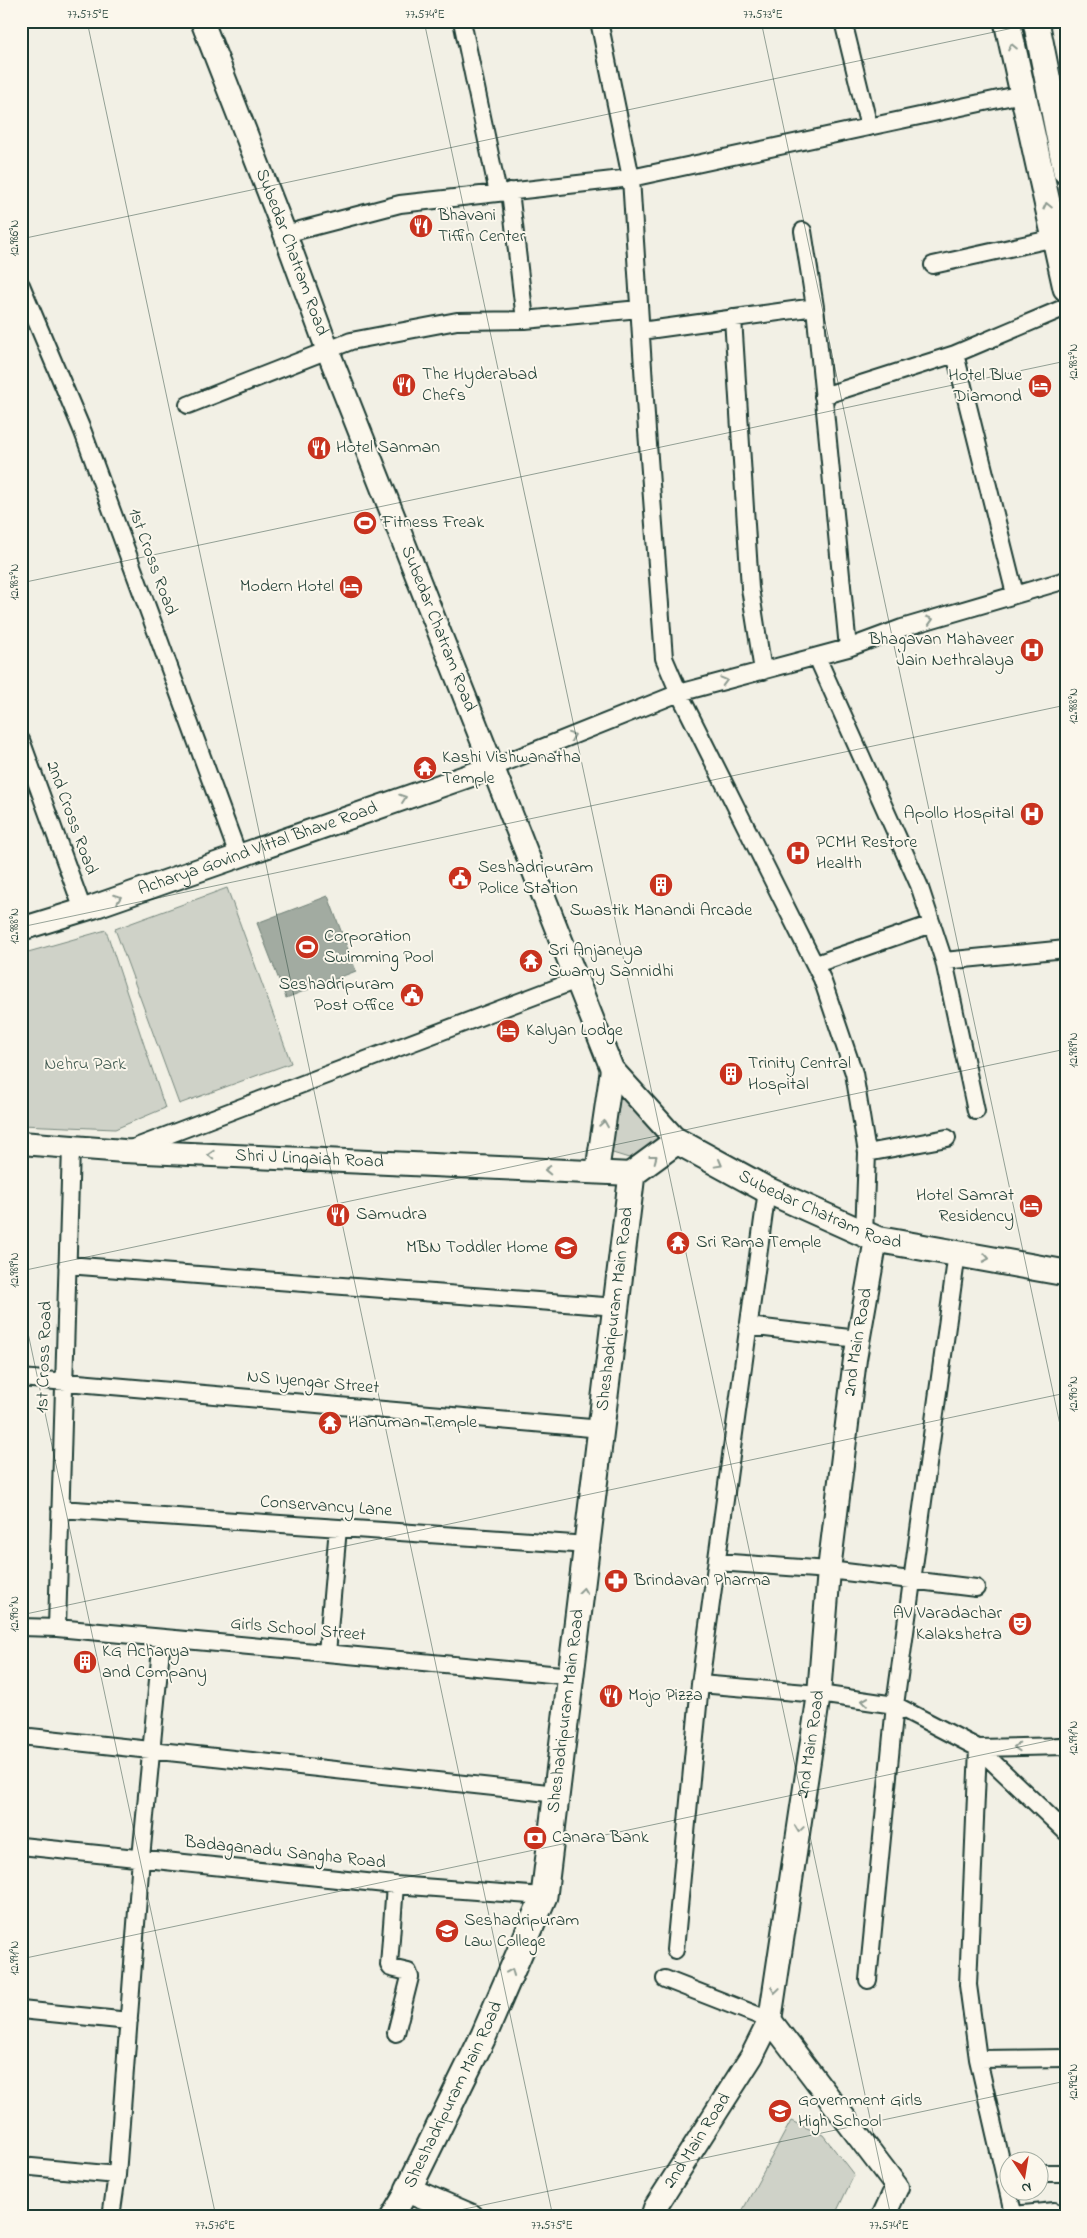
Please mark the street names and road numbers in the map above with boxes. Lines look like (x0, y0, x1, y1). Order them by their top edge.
street label: Subedar Chatram Road (248, 165, 334, 340)
street label: 1st Cross Road (121, 505, 183, 619)
street label: Subedar Chatram Road (393, 542, 482, 716)
street label: 2nd Cross Road (38, 758, 104, 878)
street label: Acharya Govind Vittal Bhave Road (135, 796, 381, 903)
street label: Shri J Lingaiah Road (235, 1143, 384, 1176)
street label: Subedar Chatram Road (733, 1164, 903, 1256)
street label: Sheshadripuram Main Road (590, 1206, 641, 1412)
street label: 2nd Main Road (838, 1286, 880, 1397)
street label: 1st Cross Road (30, 1300, 60, 1414)
street label: NS Iyengar Street (246, 1364, 380, 1403)
street label: Conservancy Lane (259, 1489, 394, 1525)
street label: Sheshadripuram Main Road (541, 1608, 592, 1814)
street label: Girls School Street (229, 1611, 367, 1649)
street label: 2nd Main Road (791, 1688, 832, 1800)
street label: Badaganadu Sangha Road (182, 1829, 387, 1878)
street label: Sheshadripuram Main Road (398, 1997, 510, 2193)
street label: 2nd Main Road (658, 2088, 738, 2194)

